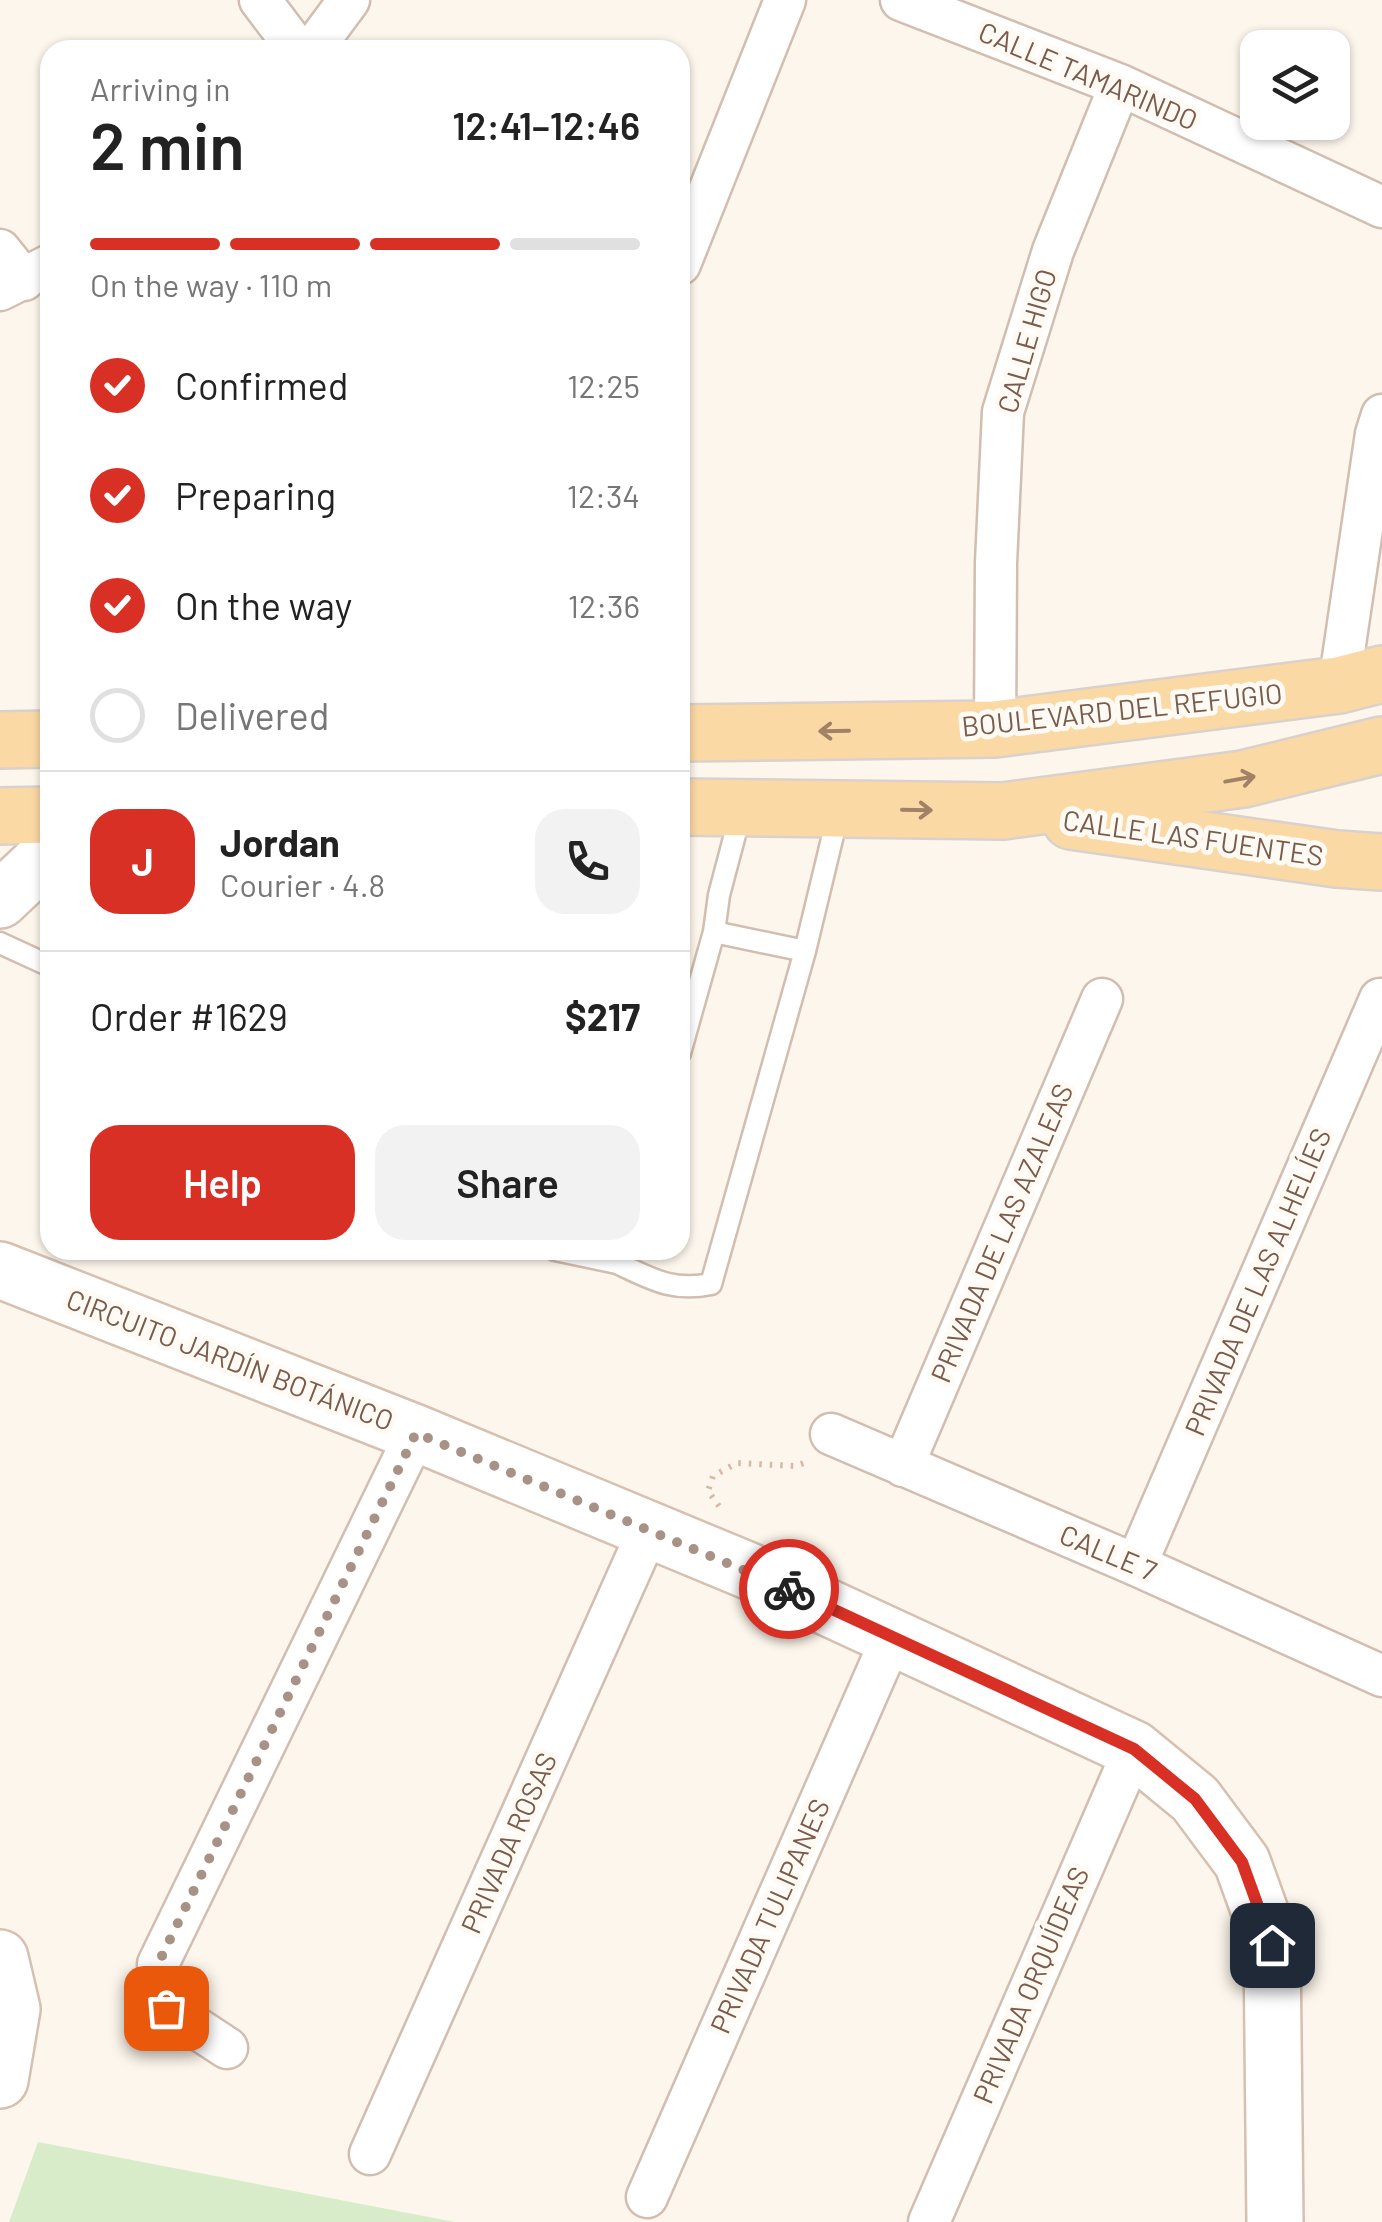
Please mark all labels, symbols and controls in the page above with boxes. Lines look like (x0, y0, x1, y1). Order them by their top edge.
street label: CALLE TAMARINDO (974, 14, 1203, 136)
map controls (1240, 30, 1350, 140)
button: layers (1240, 30, 1350, 140)
text: Arriving in (90, 69, 230, 107)
text: 12:41–12:46 (452, 102, 640, 148)
text: 2 min (90, 105, 245, 183)
text: On the way · 110 m (90, 265, 332, 303)
street label: CALLE HIGO (989, 265, 1063, 417)
icon: check (90, 358, 145, 413)
text: Confirmed (175, 362, 348, 408)
text: 12:25 (567, 366, 640, 404)
icon: check (90, 468, 145, 523)
text: Preparing (175, 472, 336, 518)
text: 12:34 (567, 476, 640, 514)
icon: check (90, 578, 145, 633)
text: On the way (175, 582, 352, 628)
text: 12:36 (568, 586, 640, 624)
street label: BOULEVARD DEL REFUGIO (960, 675, 1284, 743)
text: Delivered (175, 692, 329, 738)
one-way arrow (818, 722, 850, 740)
one-way arrow (1223, 768, 1255, 787)
one-way arrow (901, 800, 933, 819)
street label: CALLE LAS FUENTES (1061, 802, 1325, 872)
button: phone (535, 809, 640, 914)
text: Jordan (220, 819, 340, 865)
text: J (131, 838, 154, 884)
text: Courier · 4.8 (220, 865, 385, 903)
text: Order #1629 (90, 993, 288, 1039)
text: $217 (565, 993, 640, 1039)
street label: PRIVADA DE LAS AZALEAS (923, 1078, 1079, 1387)
street label: PRIVADA DE LAS ALHELÍES (1177, 1123, 1337, 1440)
button: Help (90, 1125, 355, 1240)
button: Share (375, 1125, 640, 1240)
street label: CIRCUITO JARDÍN BOTÁNICO (62, 1281, 398, 1437)
street label: CALLE 7 (1055, 1517, 1162, 1588)
courier (739, 1539, 839, 1639)
icon: bike (762, 1562, 817, 1617)
street label: PRIVADA ROSAS (453, 1747, 563, 1938)
street label: PRIVADA TULIPANES (702, 1793, 836, 2038)
street label: PRIVADA ORQUÍDEAS (965, 1861, 1095, 2108)
pin (1230, 1903, 1315, 1988)
icon: home (1245, 1918, 1300, 1973)
pin (124, 1966, 209, 2051)
icon: bag (139, 1981, 194, 2036)

